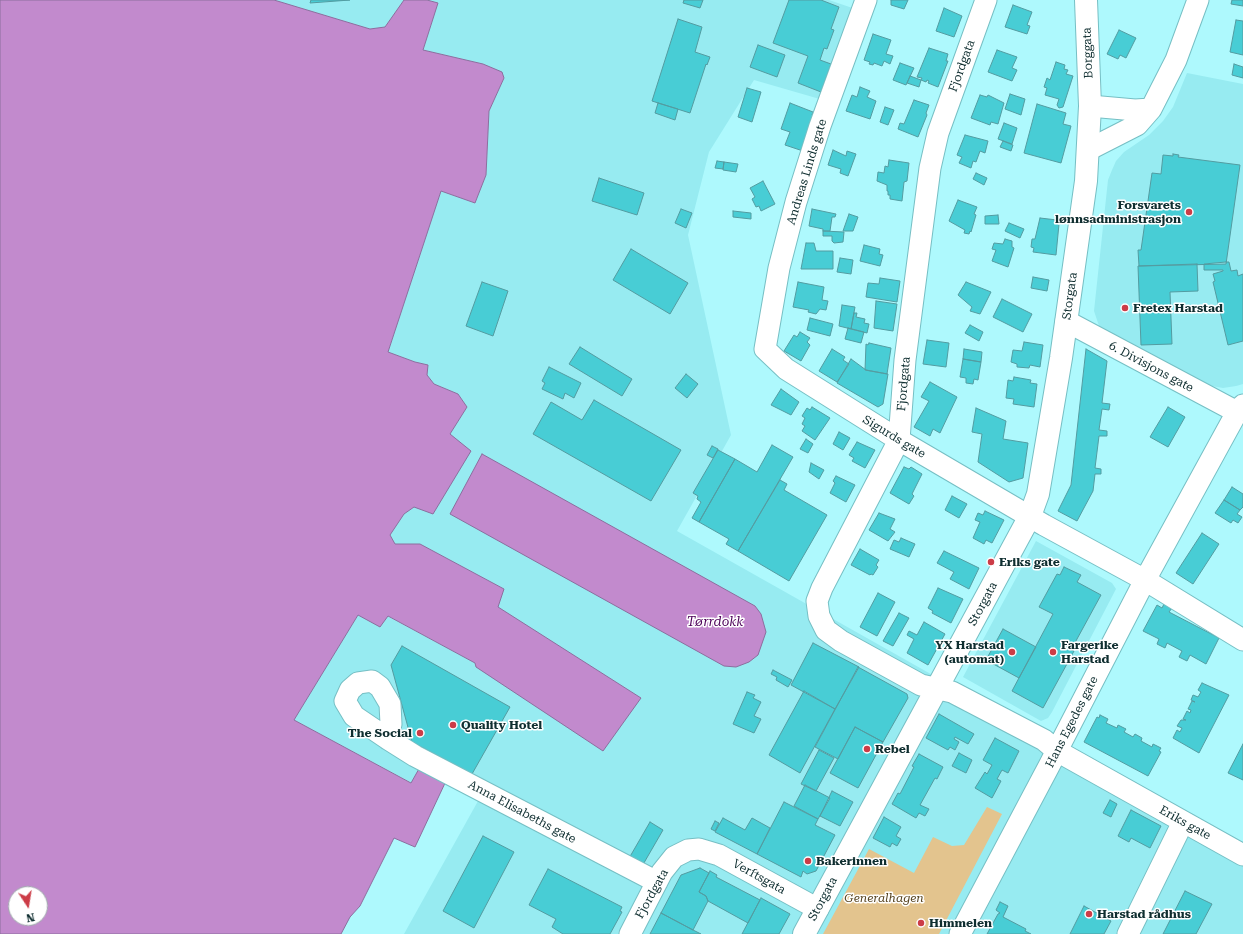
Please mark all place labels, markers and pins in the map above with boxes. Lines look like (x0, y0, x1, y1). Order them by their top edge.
place label: Forsvarets lønnsadministrasjon (1055, 198, 1181, 226)
marker: Forsvarets lønnsadministrasjon (1184, 207, 1194, 217)
place label: Fretex Harstad (1133, 301, 1223, 315)
marker: Fretex Harstad (1120, 303, 1130, 313)
place label: Eriks gate (999, 555, 1060, 569)
marker: Eriks gate (986, 557, 996, 567)
place label: YX Harstad (automat) (935, 638, 1004, 666)
place label: Fargerike Harstad (1061, 638, 1119, 666)
marker: YX Harstad (automat) (1007, 647, 1017, 657)
marker: Fargerike Harstad (1048, 647, 1058, 657)
place label: Quality Hotel (461, 718, 542, 732)
marker: Quality Hotel (448, 720, 458, 730)
place label: The Social (348, 726, 412, 740)
marker: The Social (415, 728, 425, 738)
place label: Rebel (875, 742, 910, 756)
marker: Rebel (862, 744, 872, 754)
place label: Bakerinnen (816, 854, 887, 868)
marker: Bakerinnen (803, 856, 813, 866)
place label: Harstad rådhus (1097, 907, 1191, 921)
marker: Harstad rådhus (1084, 909, 1094, 919)
place label: Himmelen (929, 916, 992, 930)
marker: Himmelen (916, 918, 926, 928)

